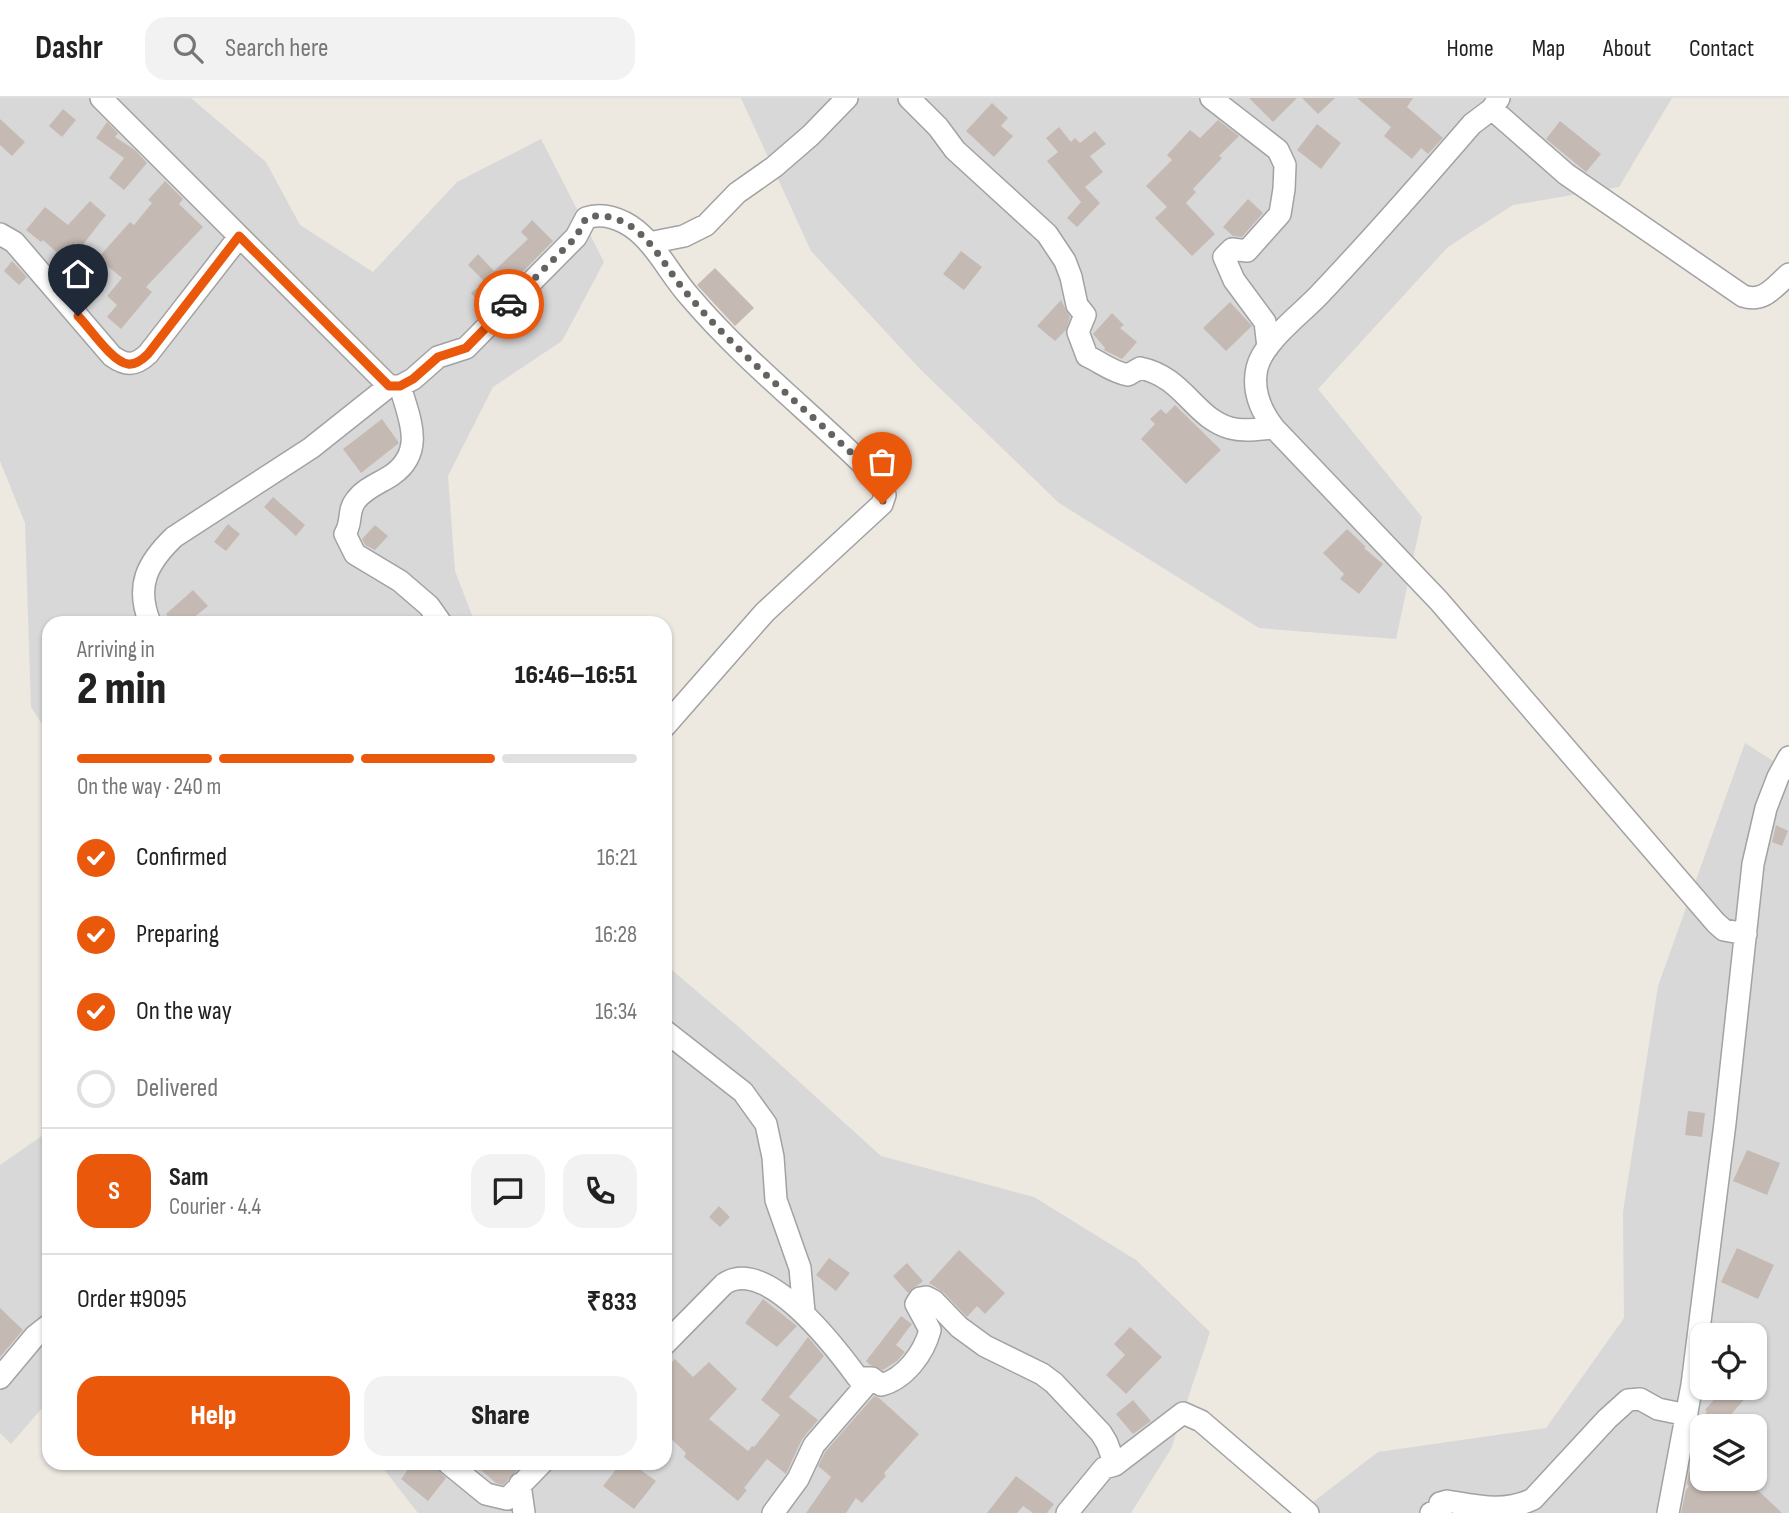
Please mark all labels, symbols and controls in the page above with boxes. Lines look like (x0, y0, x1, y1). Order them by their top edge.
search box (145, 17, 635, 80)
text: Dashr (35, 28, 103, 68)
icon: search (169, 29, 207, 67)
text: Search here (225, 33, 328, 64)
text: Home (1446, 34, 1494, 63)
text: Map (1532, 34, 1565, 63)
text: About (1603, 34, 1651, 63)
text: Contact (1689, 34, 1754, 63)
pin (48, 244, 108, 316)
icon: home (59, 255, 97, 293)
courier (474, 269, 544, 339)
icon: car (490, 285, 528, 323)
pin (852, 432, 912, 504)
icon: bag (863, 443, 901, 481)
text: Arriving in (77, 636, 155, 664)
text: 16:46–16:51 (515, 660, 637, 691)
text: 2 min (77, 662, 166, 717)
text: On the way · 240 m (77, 773, 221, 801)
icon: check (77, 839, 115, 877)
text: Confirmed (136, 842, 227, 873)
text: 16:21 (597, 844, 637, 872)
icon: check (77, 916, 115, 954)
text: Preparing (136, 919, 219, 950)
text: 16:28 (595, 921, 637, 949)
icon: check (77, 993, 115, 1031)
text: On the way (136, 996, 232, 1027)
text: 16:34 (595, 998, 637, 1026)
text: Delivered (136, 1073, 218, 1104)
button: chat (471, 1154, 545, 1228)
button: phone (563, 1154, 637, 1228)
text: Sam (169, 1162, 209, 1193)
text: S (108, 1176, 120, 1207)
text: Courier · 4.4 (169, 1193, 261, 1221)
text: Order #9095 (77, 1284, 187, 1315)
text: ₹833 (587, 1287, 637, 1318)
map controls (1690, 1323, 1767, 1491)
button: locate (1690, 1323, 1767, 1400)
button: Help (77, 1376, 350, 1456)
button: Share (364, 1376, 637, 1456)
button: layers (1690, 1414, 1767, 1491)

